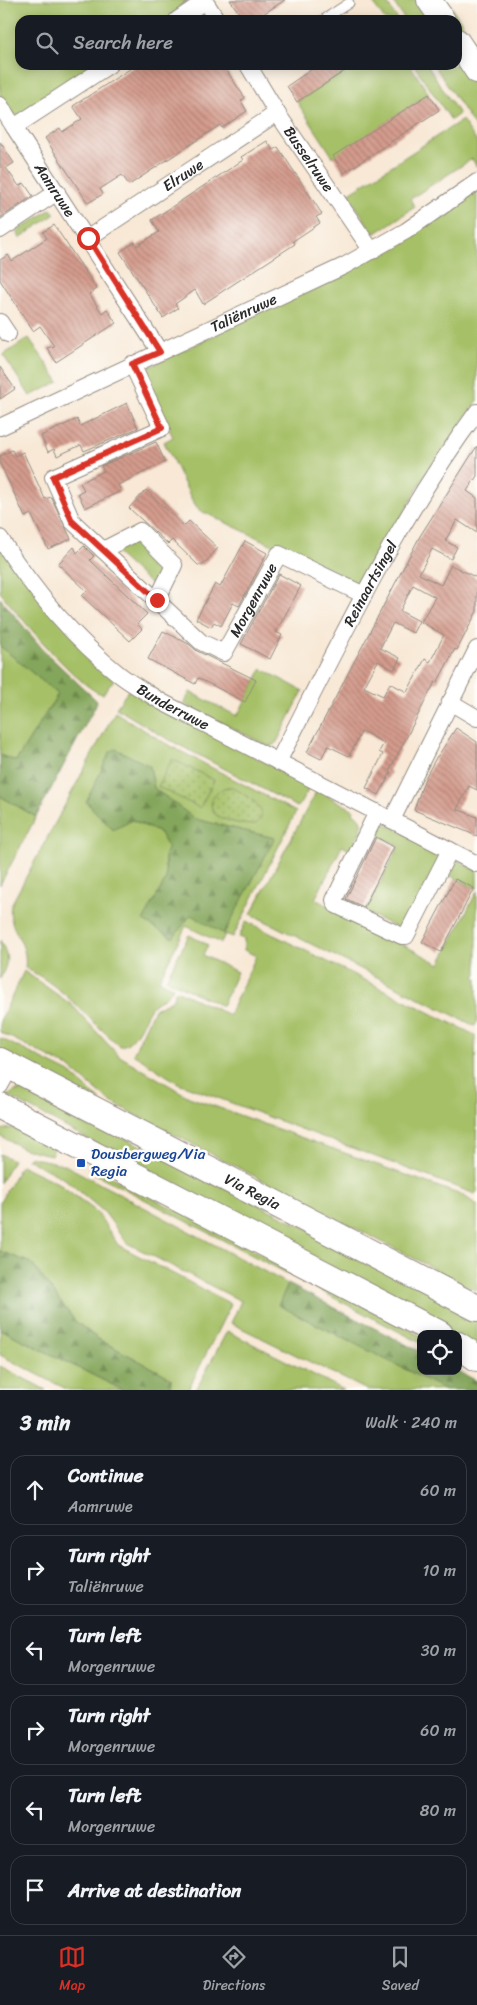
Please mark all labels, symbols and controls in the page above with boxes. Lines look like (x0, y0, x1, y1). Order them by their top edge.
search box (15, 15, 462, 70)
text: Search here (73, 26, 173, 59)
icon: search (33, 29, 61, 57)
street label: Busselruwe (277, 121, 341, 198)
street label: Elruwe (157, 152, 209, 198)
street label: Aamruwe (27, 157, 82, 222)
route start (77, 227, 100, 250)
street label: Taliënruwe (206, 286, 282, 340)
street label: Reinaartsingel (336, 535, 405, 631)
street label: Morgenruwe (222, 558, 285, 642)
route end (146, 589, 169, 612)
street label: Bunderruwe (132, 676, 214, 737)
place label: Dousbergweg/Via Regia (91, 1141, 206, 1184)
marker: Dousbergweg/Via Regia (75, 1157, 87, 1169)
street label: Via Regia (220, 1166, 285, 1217)
map controls (417, 1330, 462, 1375)
button: locate (417, 1330, 462, 1375)
text: 3 min (20, 1404, 70, 1442)
text: Walk · 240 m (365, 1408, 457, 1437)
text: Continue (68, 1459, 144, 1492)
icon: ahead (21, 1476, 49, 1504)
text: 60 m (420, 1476, 456, 1505)
text: Aamruwe (68, 1492, 133, 1521)
text: Turn right (68, 1539, 150, 1572)
icon: right (21, 1556, 49, 1584)
text: 10 m (423, 1556, 456, 1585)
text: Taliënruwe (68, 1572, 144, 1601)
text: Turn left (68, 1619, 141, 1652)
icon: left (21, 1636, 49, 1664)
text: 30 m (421, 1636, 456, 1665)
text: Morgenruwe (68, 1652, 155, 1681)
text: Turn right (68, 1699, 150, 1732)
icon: right (21, 1716, 49, 1744)
text: 60 m (420, 1716, 456, 1745)
text: Morgenruwe (68, 1732, 155, 1761)
text: Turn left (68, 1779, 141, 1812)
icon: left (21, 1796, 49, 1824)
text: 80 m (420, 1796, 456, 1825)
text: Morgenruwe (68, 1812, 155, 1841)
text: Arrive at destination (68, 1874, 241, 1907)
icon: arrive (21, 1876, 49, 1904)
tab: Map (58, 1943, 86, 1998)
tab: Directions (203, 1943, 265, 1998)
tab: Saved (382, 1943, 419, 1998)

